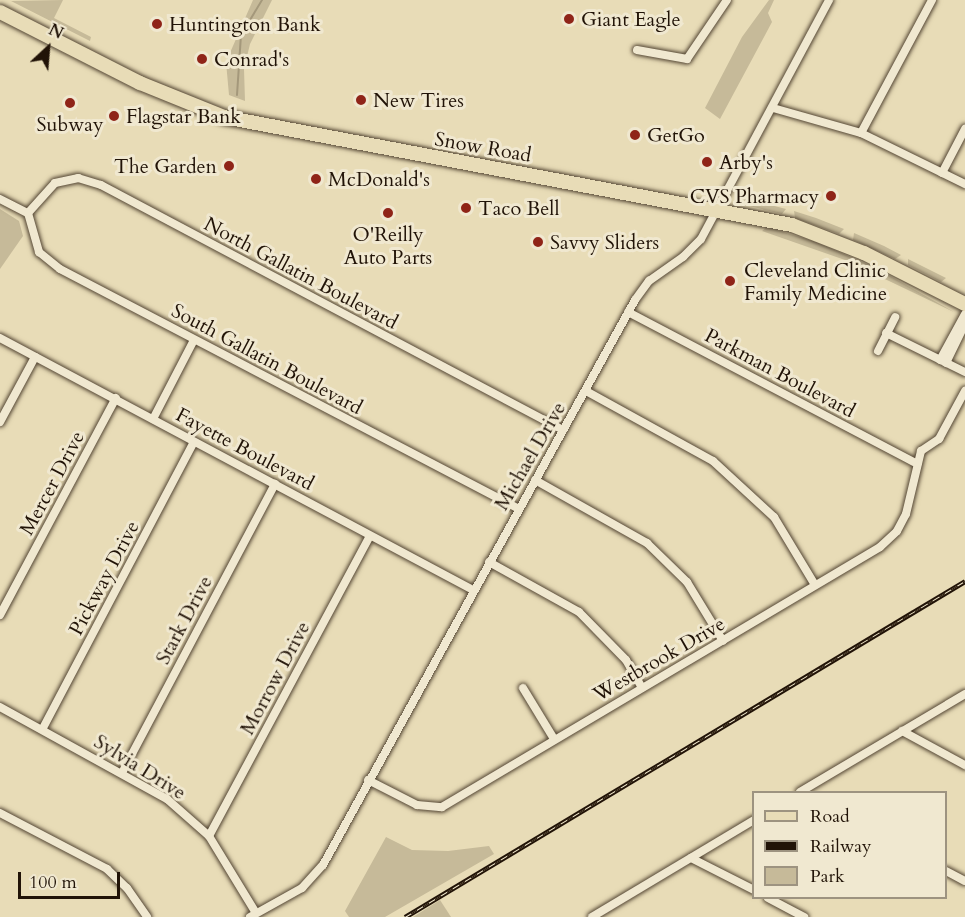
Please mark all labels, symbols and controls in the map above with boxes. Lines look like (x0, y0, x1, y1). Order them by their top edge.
place label: Giant Eagle (581, 7, 681, 31)
place label: Huntington Bank (169, 12, 321, 36)
marker: Giant Eagle (562, 12, 576, 26)
marker: Huntington Bank (150, 17, 164, 31)
north arrow (18, 18, 78, 78)
text: N (45, 19, 67, 45)
place label: Conrad's (214, 47, 289, 71)
marker: Conrad's (195, 52, 209, 66)
place label: New Tires (373, 88, 464, 112)
marker: New Tires (354, 93, 368, 107)
marker: Subway (63, 96, 77, 110)
place label: Flagstar Bank (126, 104, 241, 128)
marker: Flagstar Bank (107, 109, 121, 123)
place label: Subway (37, 112, 103, 136)
place label: GetGo (647, 123, 705, 147)
street label: Snow Road (433, 127, 533, 167)
marker: GetGo (628, 128, 642, 142)
place label: Arby's (719, 150, 773, 174)
place label: The Garden (114, 154, 217, 178)
marker: Arby's (700, 155, 714, 169)
marker: The Garden (222, 159, 236, 173)
place label: McDonald's (328, 167, 430, 191)
marker: McDonald's (309, 172, 323, 186)
place label: CVS Pharmacy (690, 184, 819, 208)
marker: CVS Pharmacy (824, 189, 838, 203)
place label: Taco Bell (478, 196, 559, 220)
marker: Taco Bell (459, 201, 473, 215)
marker: O'Reilly Auto Parts (381, 206, 395, 220)
street label: North Gallatin Boulevard (200, 212, 402, 334)
place label: O'Reilly Auto Parts (344, 222, 432, 269)
place label: Savvy Sliders (550, 230, 659, 254)
marker: Savvy Sliders (531, 235, 545, 249)
place label: Cleveland Clinic Family Medicine (744, 258, 887, 305)
marker: Cleveland Clinic Family Medicine (721, 272, 739, 290)
street label: South Gallatin Boulevard (167, 298, 367, 420)
street label: Parkman Boulevard (701, 323, 859, 423)
street label: Michael Drive (489, 398, 571, 514)
street label: Fayette Boulevard (172, 402, 318, 496)
street label: Mercer Drive (15, 427, 89, 539)
street label: Pickway Drive (64, 517, 144, 639)
street label: Stark Drive (151, 572, 217, 668)
street label: Westbrook Drive (589, 612, 729, 706)
street label: Morrow Drive (235, 617, 315, 739)
street label: Sylvia Drive (90, 729, 190, 805)
legend (752, 791, 947, 899)
text: Road (810, 804, 850, 829)
text: Railway (810, 834, 872, 859)
scale bar (21, 860, 123, 898)
text: Park (810, 864, 845, 889)
text: 100 m (29, 870, 77, 895)

